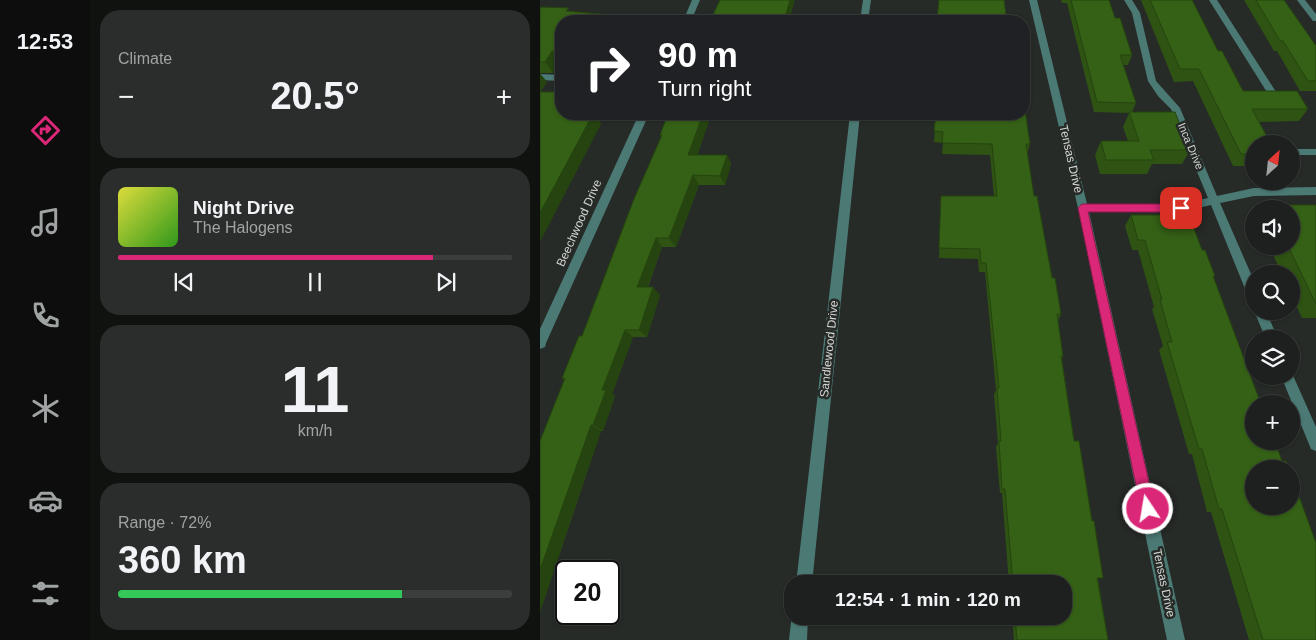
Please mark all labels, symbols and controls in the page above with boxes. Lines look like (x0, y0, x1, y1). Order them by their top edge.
text: 12:53 (17, 29, 73, 54)
icon: right (575, 35, 640, 100)
text: 90 m (658, 35, 738, 74)
text: Climate (118, 50, 172, 67)
text: 20.5° (270, 75, 360, 117)
text: Turn right (658, 76, 751, 101)
text: − (118, 81, 134, 112)
text: + (496, 81, 512, 112)
icon: directions (28, 113, 63, 148)
street label: Inca Drive (1176, 121, 1206, 171)
street label: Tensas Drive (1056, 124, 1086, 195)
north arrow (1245, 135, 1300, 190)
map controls (1245, 135, 1300, 515)
street label: Beechwood Drive (553, 177, 605, 269)
pin (1160, 187, 1202, 229)
icon: arrive (1167, 194, 1195, 222)
text: Night Drive (193, 197, 294, 218)
button: sound (1245, 200, 1300, 255)
icon: music (28, 205, 63, 240)
text: The Halogens (193, 219, 293, 236)
button: search (1245, 265, 1300, 320)
icon: previous (170, 268, 198, 296)
icon: pause (301, 268, 329, 296)
icon: next (432, 268, 460, 296)
icon: phone (28, 298, 63, 333)
street label: Sandlewood Drive (817, 300, 841, 398)
button: layers (1245, 330, 1300, 385)
text: 11 (281, 353, 349, 426)
icon: climate (28, 391, 63, 426)
button: + (1245, 395, 1300, 450)
text: km/h (298, 422, 332, 439)
button: − (1245, 460, 1300, 515)
position arrow (1121, 482, 1173, 534)
icon: car (28, 483, 63, 518)
text: Range · 72% (118, 514, 211, 531)
text: 360 km (118, 539, 247, 581)
street label: Tensas Drive (1150, 548, 1178, 619)
speed limit sign: 20 (555, 560, 620, 625)
icon: filters (28, 576, 63, 611)
text: 12:54 · 1 min · 120 m (835, 589, 1021, 610)

